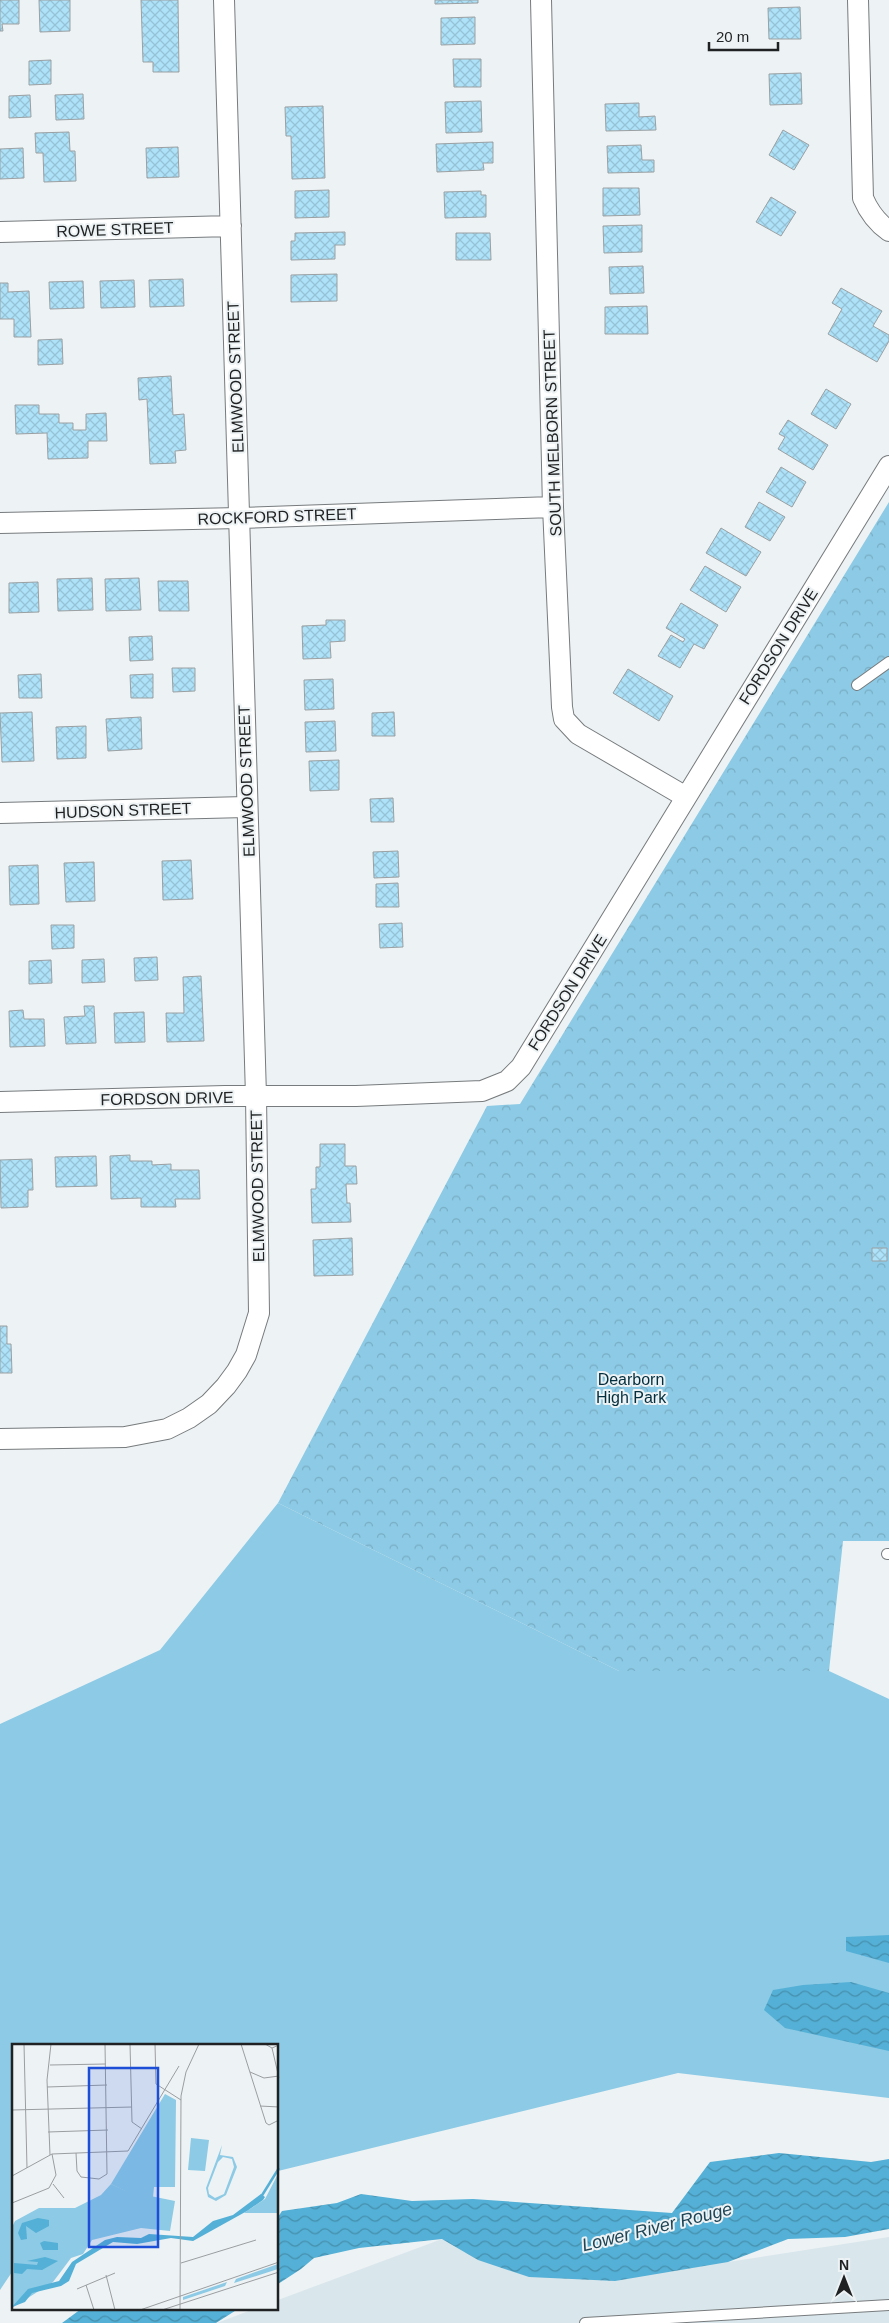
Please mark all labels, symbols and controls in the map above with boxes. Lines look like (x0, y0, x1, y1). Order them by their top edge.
scale bar (709, 20, 778, 52)
text: 20 m (716, 28, 749, 45)
street label: ROWE STREET (56, 219, 174, 240)
street label: ELMWOOD STREET (224, 301, 247, 453)
street label: SOUTH MELBORN STREET (540, 329, 565, 537)
street label: ROCKFORD STREET (197, 505, 357, 528)
street label: FORDSON DRIVE (736, 585, 821, 707)
street label: ELMWOOD STREET (235, 705, 258, 857)
street label: HUDSON STREET (54, 800, 192, 821)
street label: FORDSON DRIVE (525, 931, 610, 1053)
street label: FORDSON DRIVE (100, 1089, 234, 1108)
street label: ELMWOOD STREET (248, 1110, 267, 1262)
park label: Dearborn High Park (596, 1371, 667, 1406)
inset map (12, 2044, 279, 2310)
water label: Lower River Rouge (580, 2199, 734, 2255)
north arrow (819, 2253, 869, 2303)
text: N (839, 2257, 849, 2273)

